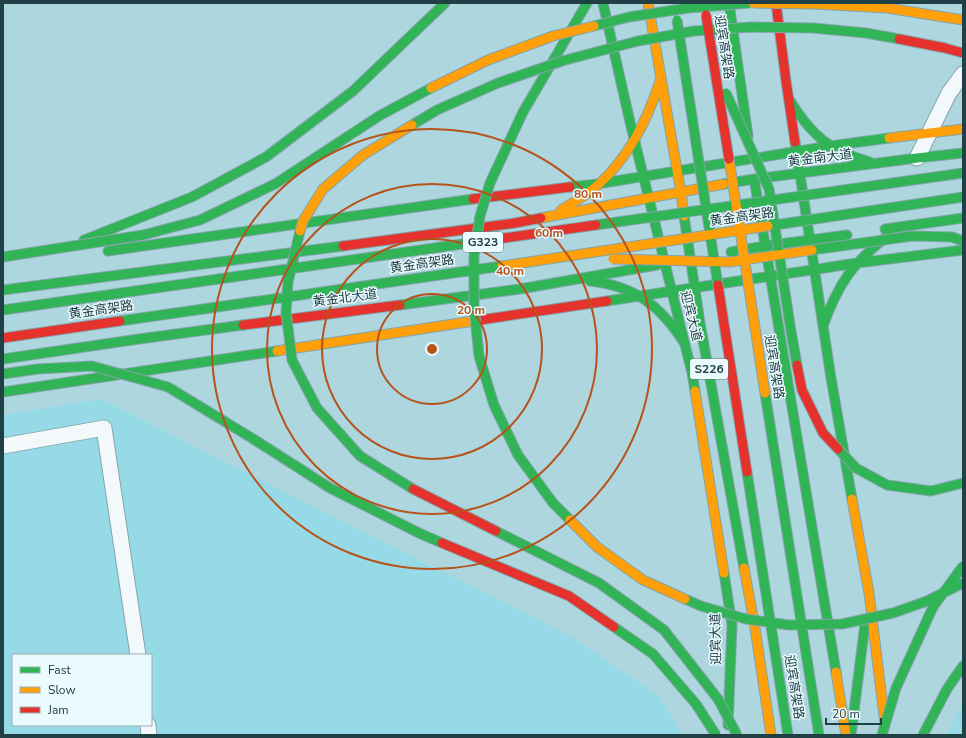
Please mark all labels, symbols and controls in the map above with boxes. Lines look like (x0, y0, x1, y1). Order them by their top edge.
street label: 迎宾高架路 (710, 13, 738, 81)
street label: 黄金南大道 (787, 145, 853, 171)
text: 80 m (574, 186, 602, 202)
street label: 黄金高架路 (709, 204, 775, 230)
text: 60 m (535, 225, 563, 241)
road number: G323 (463, 232, 503, 252)
street label: 黄金高架路 (389, 251, 455, 277)
text: 40 m (496, 263, 524, 279)
street label: 黄金北大道 (312, 285, 378, 311)
street label: 迎宾大道 (676, 289, 706, 343)
street label: 黄金高架路 (68, 297, 134, 323)
text: 20 m (457, 302, 485, 318)
street label: 迎宾高架路 (760, 333, 788, 401)
centre of rings (425, 342, 439, 356)
road number: S226 (690, 359, 728, 379)
street label: 迎宾大道 (707, 613, 725, 665)
street label: 迎宾高架路 (780, 653, 808, 721)
legend (12, 654, 152, 726)
text: Fast (48, 662, 71, 678)
text: Slow (48, 682, 76, 698)
scale bar (826, 700, 881, 726)
text: Jam (47, 702, 69, 718)
text: 20 m (832, 706, 860, 722)

